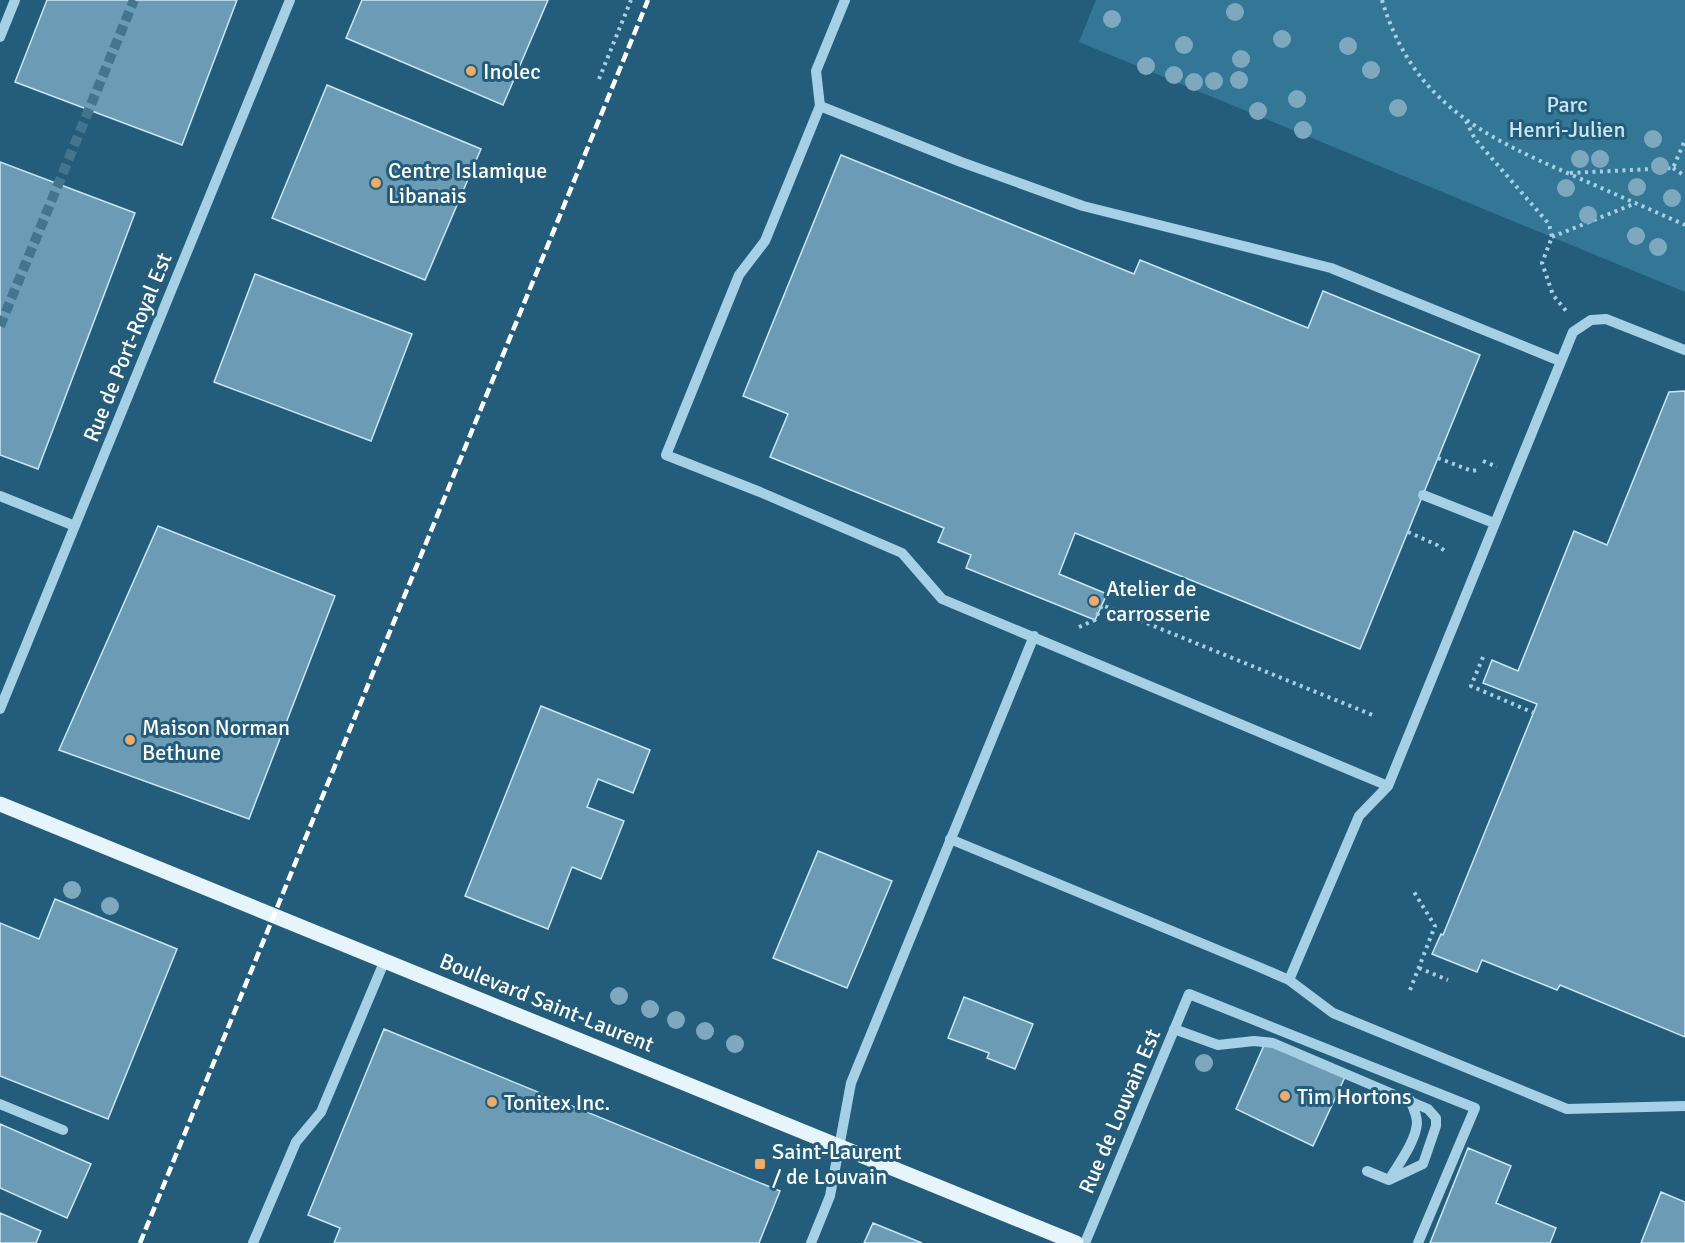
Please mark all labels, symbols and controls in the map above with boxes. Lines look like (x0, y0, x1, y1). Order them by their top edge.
place label: Inolec (483, 58, 541, 85)
marker: Inolec (464, 64, 478, 78)
park label: Parc Henri-Julien (1509, 91, 1625, 143)
place label: Centre Islamique Libanais (388, 157, 547, 209)
marker: Centre Islamique Libanais (369, 176, 383, 190)
street label: Rue de Port-Royal Est (77, 248, 178, 446)
place label: Atelier de carrosserie (1106, 575, 1210, 627)
marker: Atelier de carrosserie (1087, 594, 1101, 608)
place label: Maison Norman Bethune (142, 714, 290, 766)
marker: Maison Norman Bethune (123, 733, 137, 747)
street label: Boulevard Saint-Laurent (436, 947, 658, 1058)
street label: Rue de Louvain Est (1073, 1025, 1166, 1198)
place label: Tim Hortons (1297, 1083, 1412, 1110)
place label: Tonitex Inc. (504, 1089, 610, 1116)
marker: Tim Hortons (1278, 1089, 1292, 1103)
marker: Tonitex Inc. (485, 1095, 499, 1109)
place label: Saint-Laurent / de Louvain (772, 1138, 902, 1190)
marker: Saint-Laurent / de Louvain (753, 1157, 767, 1171)

